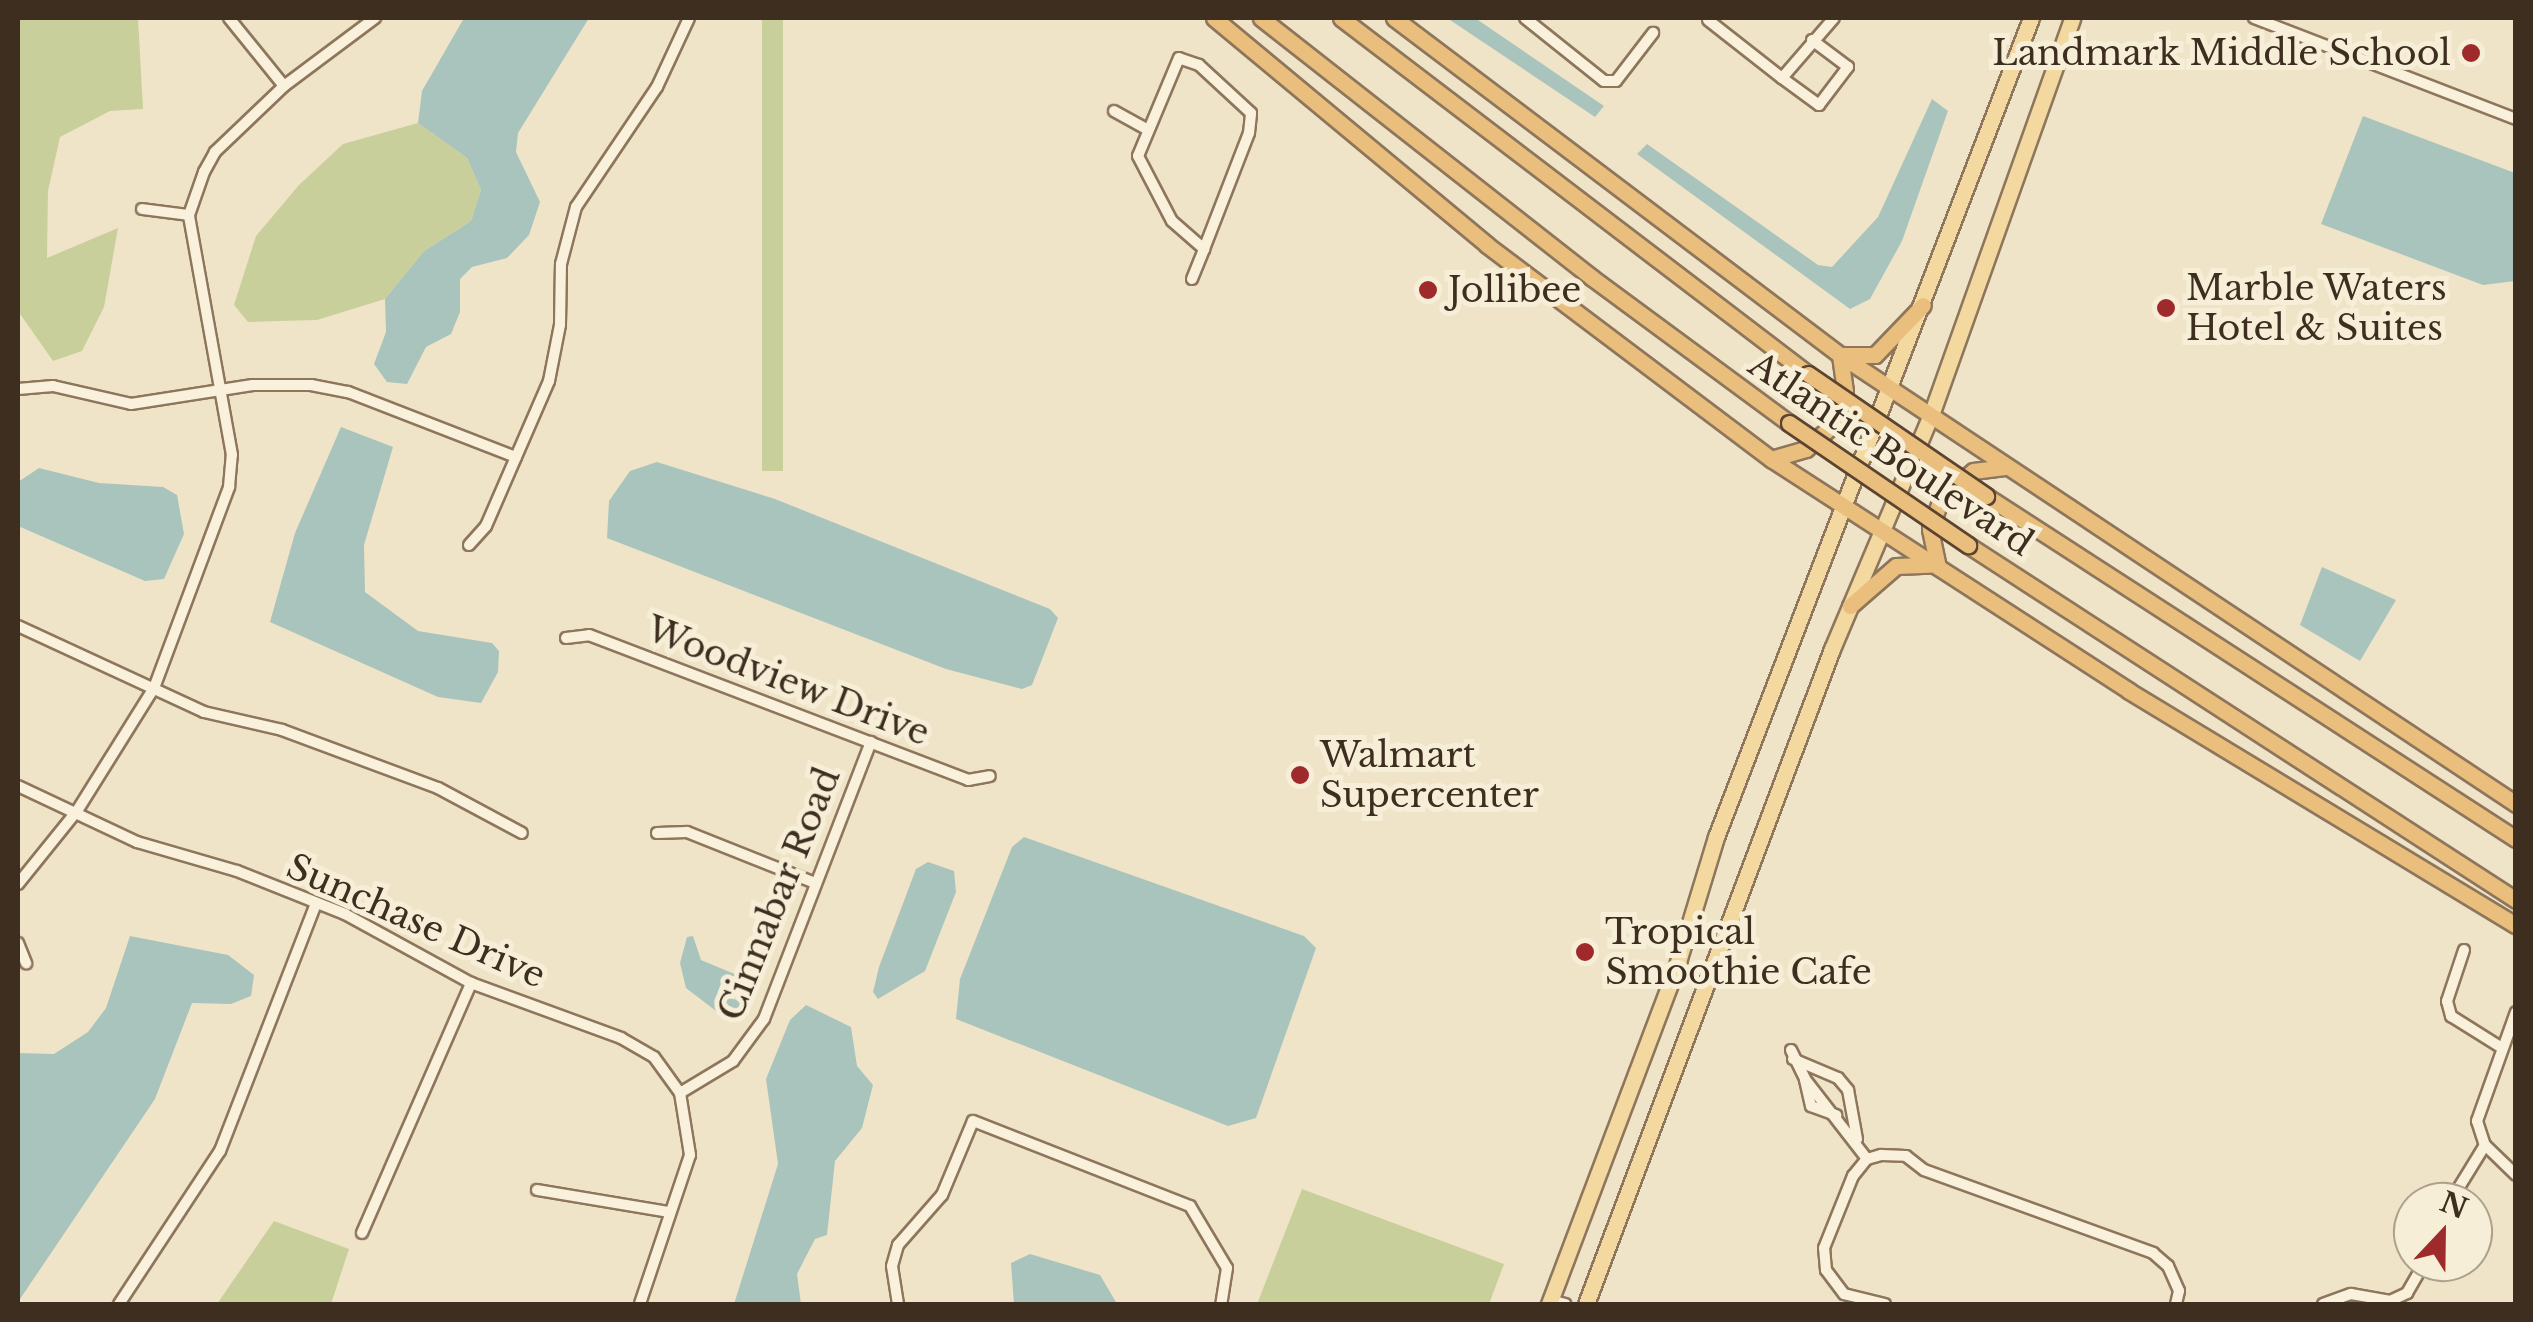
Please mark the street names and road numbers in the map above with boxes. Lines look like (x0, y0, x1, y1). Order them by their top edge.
street label: Atlantic Boulevard (1741, 343, 2041, 565)
street label: Woodview Drive (640, 608, 936, 754)
street label: Cinnabar Road (709, 761, 849, 1027)
street label: Sunchase Drive (280, 845, 552, 997)

